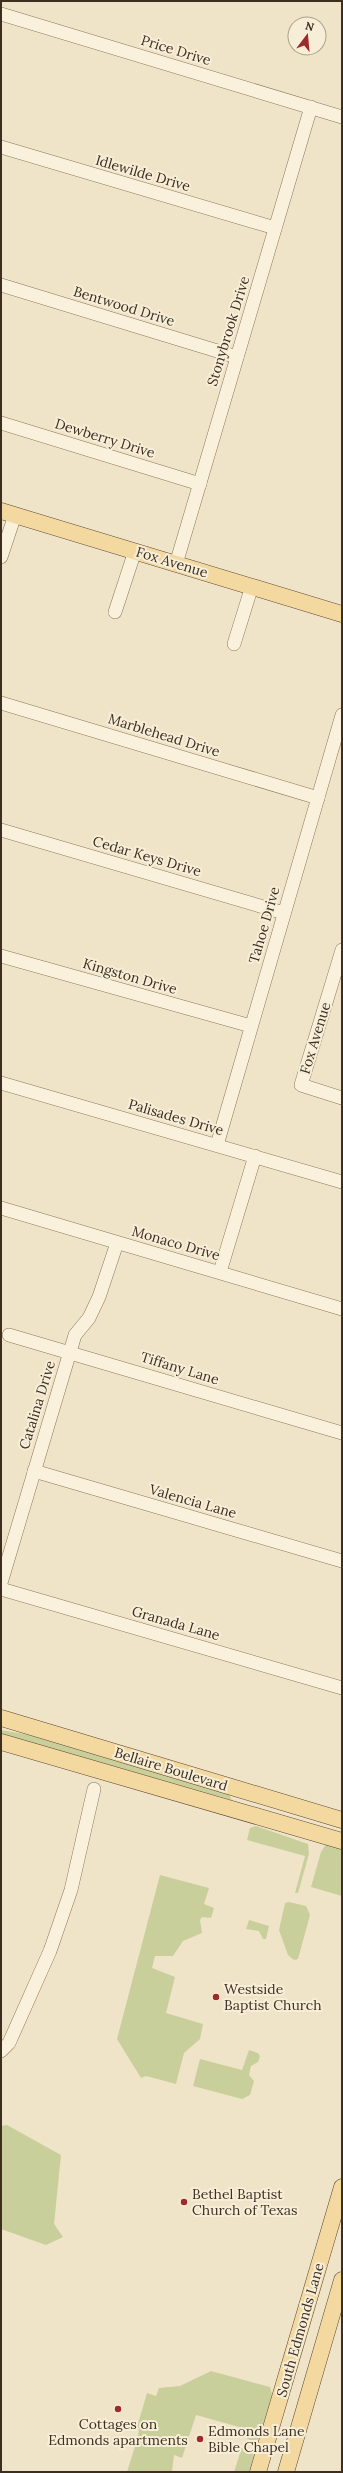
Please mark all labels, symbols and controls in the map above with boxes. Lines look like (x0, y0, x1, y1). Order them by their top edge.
north arrow (287, 16, 327, 56)
text: N (304, 18, 316, 34)
street label: Price Drive (139, 31, 214, 69)
street label: Idlewilde Drive (94, 151, 193, 195)
street label: Stonybrook Drive (203, 274, 253, 388)
street label: Bentwood Drive (71, 282, 177, 330)
street label: Dewberry Drive (53, 414, 157, 462)
street label: Fox Avenue (134, 543, 211, 582)
street label: Marblehead Drive (106, 709, 222, 761)
street label: Cedar Keys Drive (91, 832, 204, 880)
street label: Tahoe Drive (244, 884, 284, 965)
street label: Kingston Drive (81, 954, 180, 998)
street label: Fox Avenue (296, 999, 335, 1076)
street label: Palisades Drive (126, 1095, 226, 1139)
street label: Monaco Drive (130, 1222, 223, 1264)
street label: Tiffany Lane (139, 1348, 222, 1389)
street label: Catalina Drive (15, 1358, 59, 1451)
street label: Valencia Lane (146, 1480, 239, 1522)
street label: Granada Lane (130, 1602, 222, 1644)
street label: Bellaire Boulevard (112, 1743, 230, 1795)
place label: Westside Baptist Church (224, 1980, 322, 2014)
marker: Westside Baptist Church (211, 1992, 221, 2002)
place label: Bethel Baptist Church of Texas (192, 2185, 297, 2219)
marker: Bethel Baptist Church of Texas (179, 2197, 189, 2207)
street label: South Edmonds Lane (272, 2261, 328, 2399)
marker: Cottages on Edmonds apartments (113, 2404, 123, 2414)
place label: Cottages on Edmonds apartments (48, 2415, 188, 2449)
place label: Edmonds Lane Bible Chapel (208, 2422, 305, 2456)
marker: Edmonds Lane Bible Chapel (195, 2434, 205, 2444)

